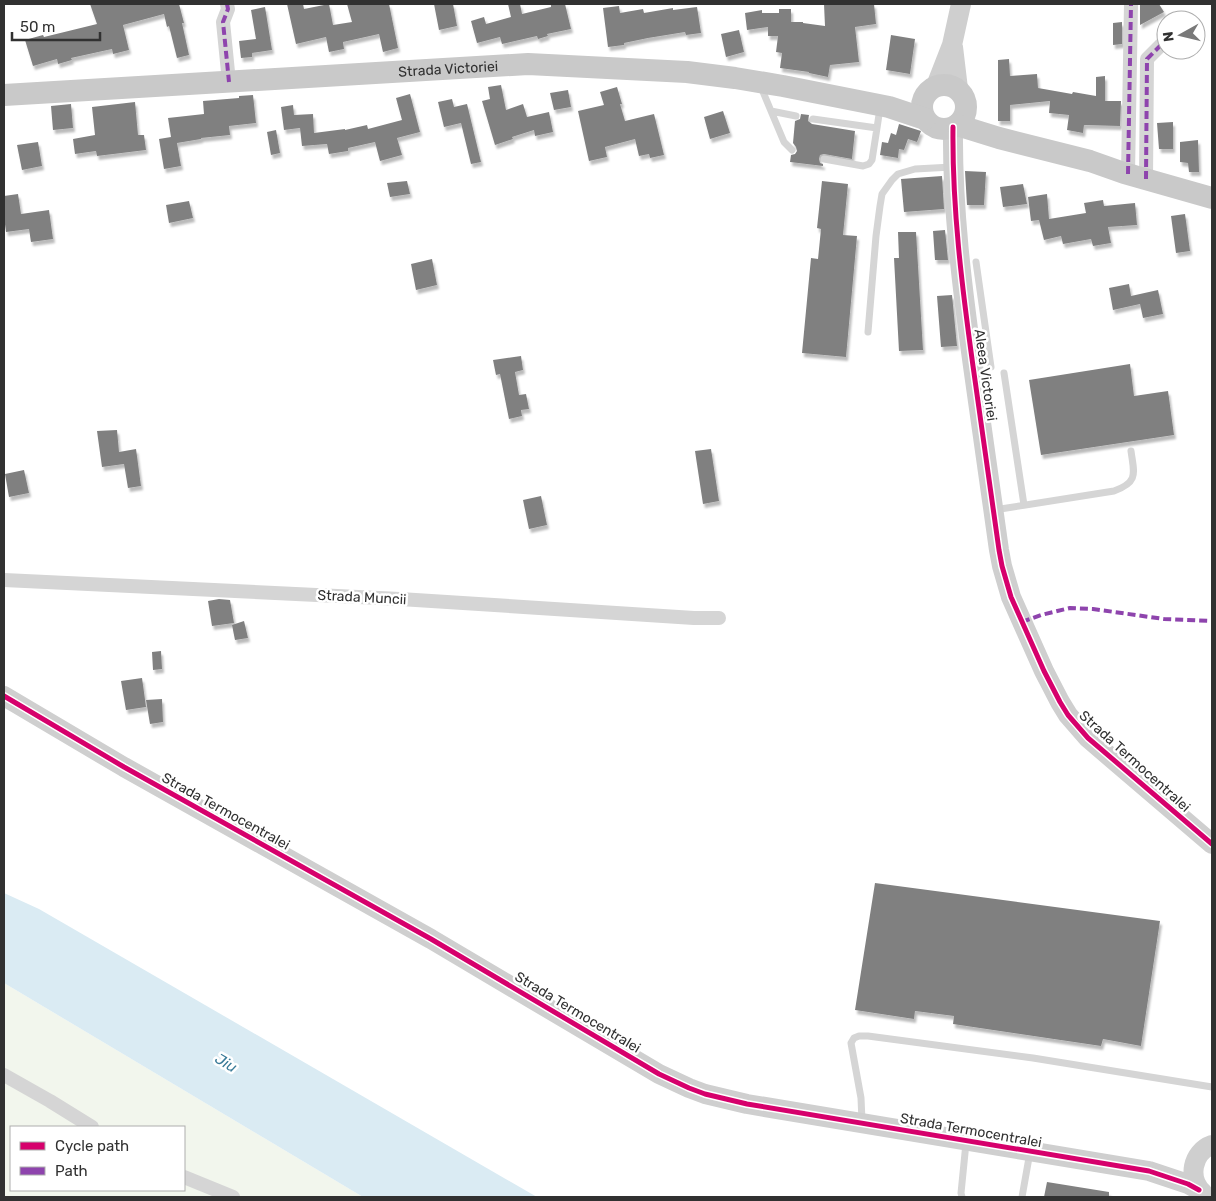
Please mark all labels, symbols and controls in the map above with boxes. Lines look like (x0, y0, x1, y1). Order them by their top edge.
scale bar (12, 10, 100, 42)
north arrow (1156, 10, 1206, 60)
text: 50 m (20, 18, 55, 36)
text: N (1160, 31, 1178, 43)
street label: Strada Victoriei (398, 58, 499, 81)
street label: Aleea Victoriei (971, 328, 1000, 422)
street label: Strada Muncii (317, 587, 407, 608)
street label: Strada Termocentralei (1076, 707, 1194, 816)
street label: Strada Termocentralei (159, 769, 293, 854)
street label: Strada Termocentralei (512, 968, 644, 1057)
water label: Jiu (212, 1050, 240, 1076)
street label: Strada Termocentralei (899, 1110, 1043, 1151)
legend (10, 1126, 185, 1191)
text: Cycle path (55, 1137, 129, 1155)
text: Path (55, 1162, 88, 1180)

